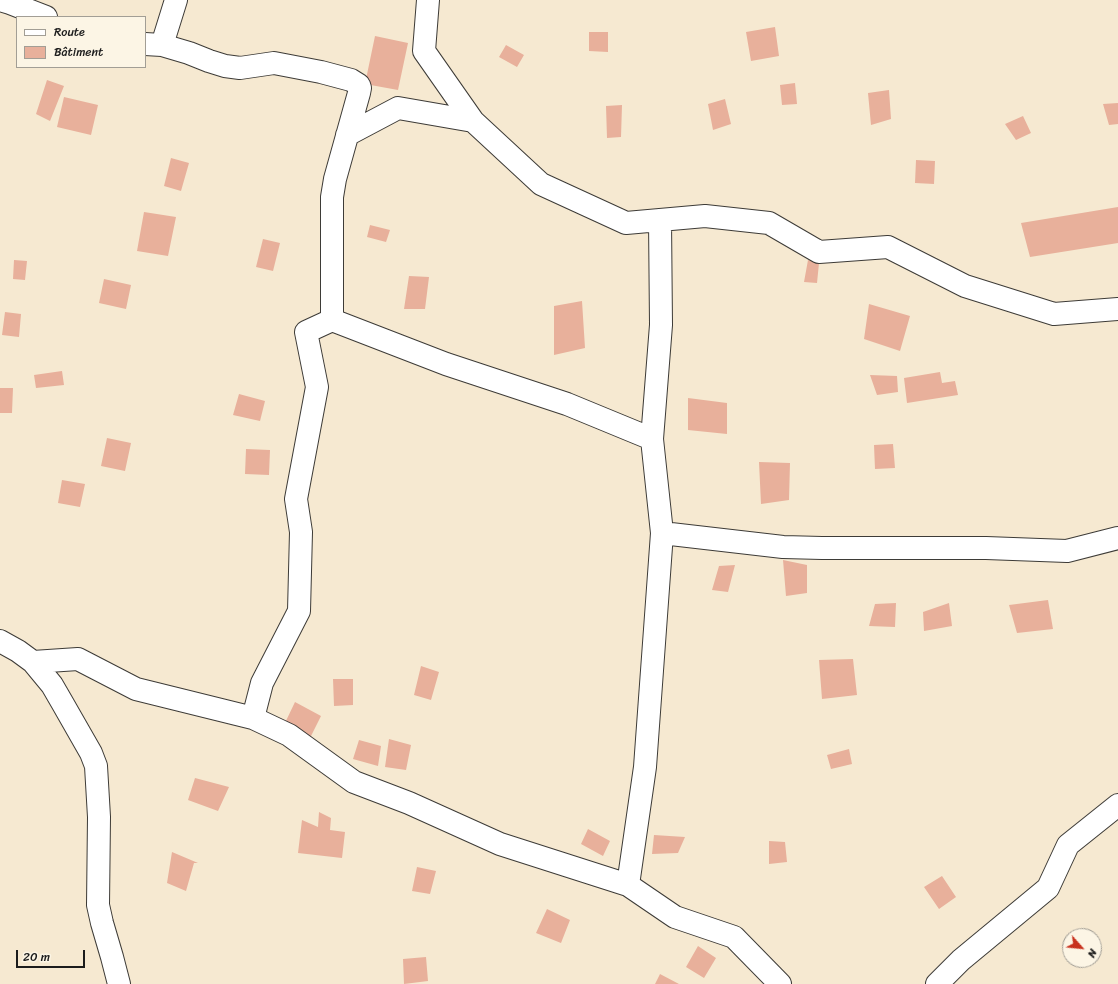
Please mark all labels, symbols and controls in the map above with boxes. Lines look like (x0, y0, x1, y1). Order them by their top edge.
legend (16, 16, 146, 68)
text: Route (54, 21, 85, 43)
text: Bâtiment (54, 41, 103, 63)
north arrow (1062, 928, 1102, 968)
scale bar (18, 942, 87, 968)
text: 20 m (23, 946, 50, 968)
text: N (1082, 946, 1102, 961)

